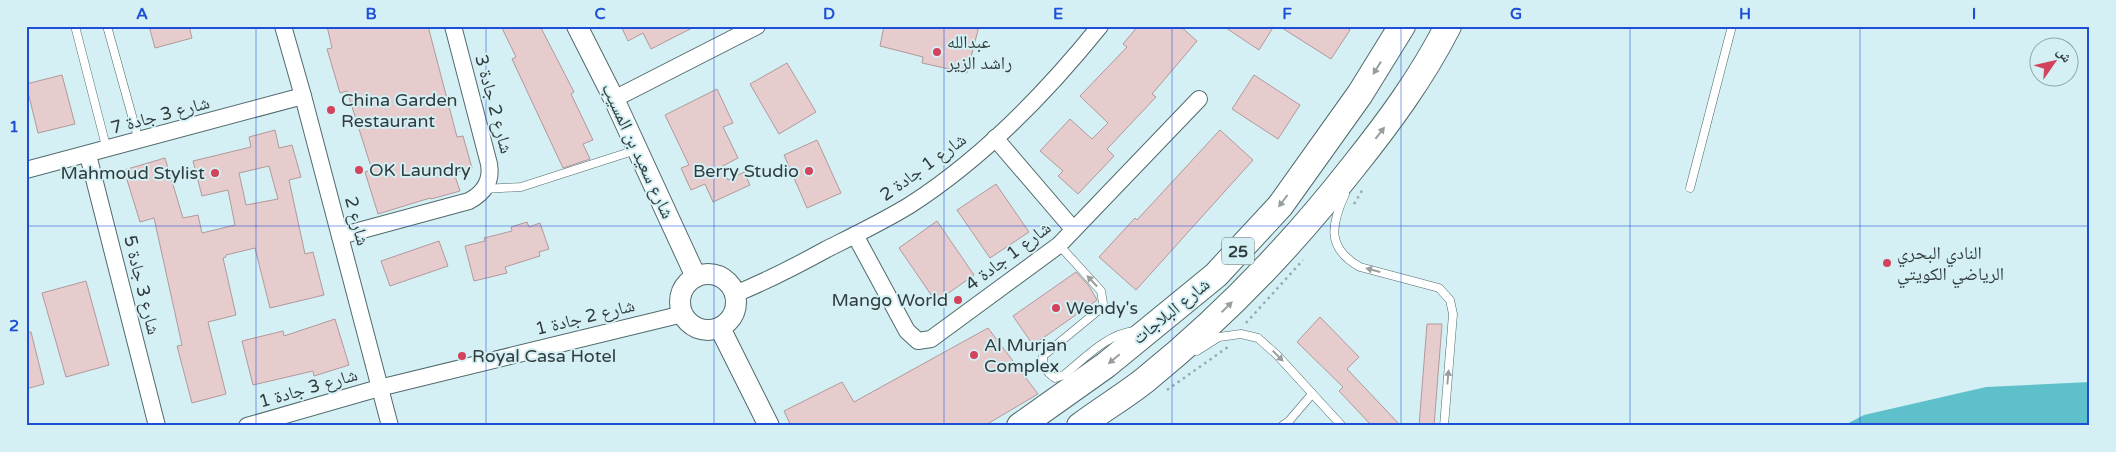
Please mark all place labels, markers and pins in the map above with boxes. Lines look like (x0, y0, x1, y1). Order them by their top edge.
place label: عبدالله راشد الزير (946, 31, 1012, 74)
marker: عبدالله راشد الزير (931, 46, 943, 58)
place label: China Garden Restaurant (341, 89, 458, 132)
marker: China Garden Restaurant (325, 104, 337, 116)
place label: OK Laundry (369, 159, 471, 181)
place label: Berry Studio (693, 160, 799, 182)
place label: Mahmoud Stylist (61, 162, 205, 184)
marker: OK Laundry (353, 164, 365, 176)
marker: Berry Studio (803, 165, 815, 177)
marker: Mahmoud Stylist (209, 167, 221, 179)
place label: النادي البحري الرياضي الكويتي (1897, 242, 2004, 289)
marker: النادي البحري الرياضي الكويتي (1881, 257, 1893, 269)
place label: Mango World (831, 289, 948, 311)
marker: Mango World (952, 294, 964, 306)
place label: Wendy's (1066, 297, 1138, 319)
marker: Wendy's (1050, 302, 1062, 314)
place label: Al Murjan Complex (984, 334, 1067, 377)
place label: Royal Casa Hotel (472, 345, 616, 367)
marker: Al Murjan Complex (968, 349, 980, 361)
marker: Royal Casa Hotel (456, 350, 468, 362)

